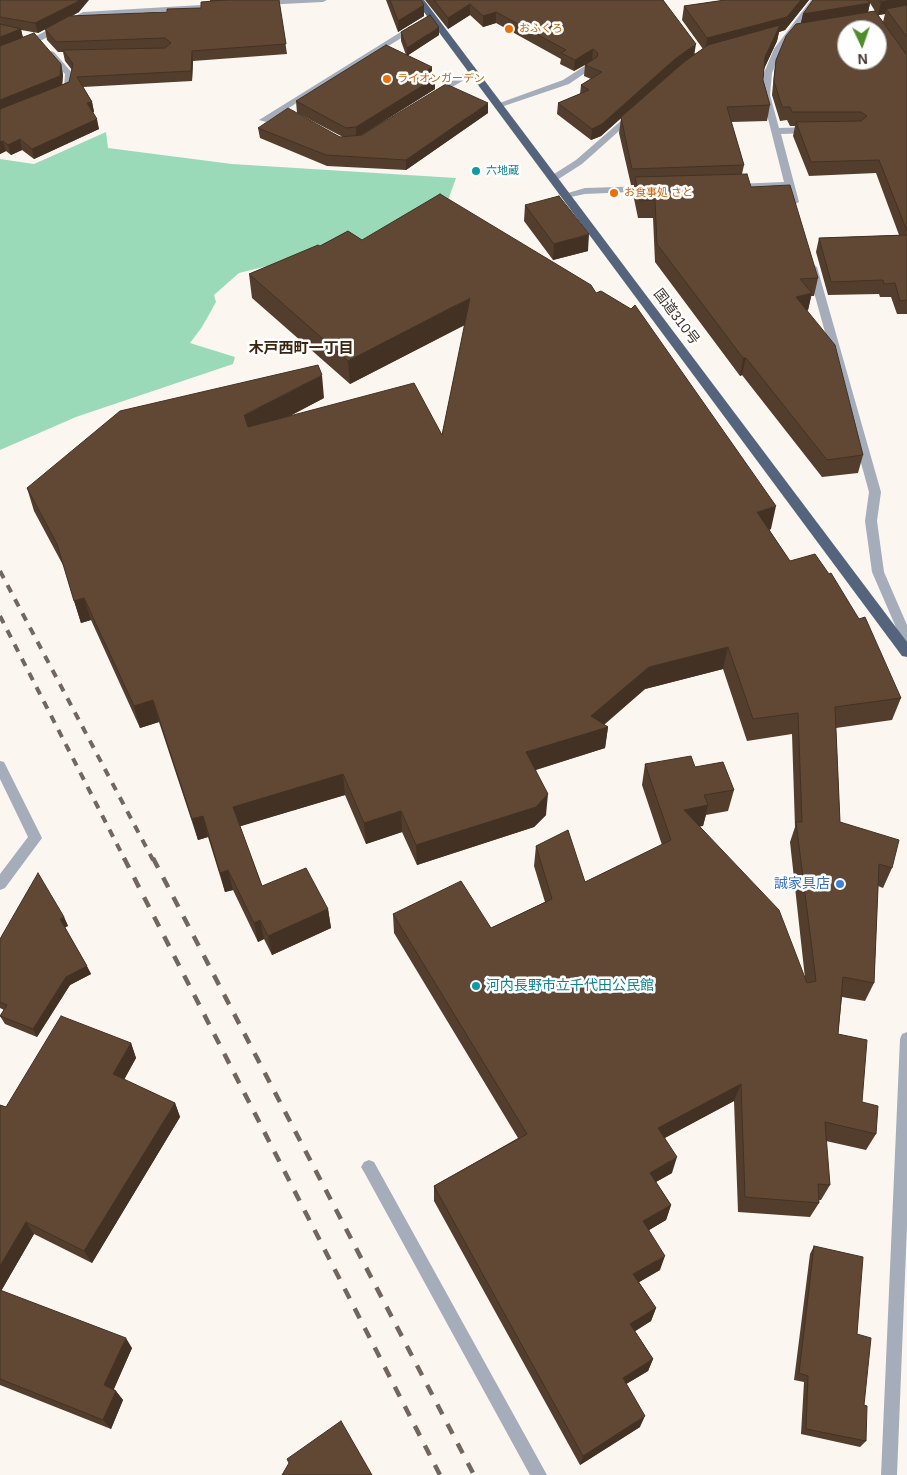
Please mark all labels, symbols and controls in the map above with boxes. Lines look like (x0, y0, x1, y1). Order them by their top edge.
north arrow (837, 20, 887, 70)
place label: おふくろ (519, 22, 563, 36)
marker: おふくろ (503, 23, 515, 35)
text: N (857, 51, 868, 67)
place label: ライオンガーデン (397, 72, 485, 86)
marker: ライオンガーデン (381, 73, 393, 85)
place label: 六地蔵 (486, 164, 519, 178)
marker: 六地蔵 (470, 165, 482, 177)
place label: お食事処 さと (624, 186, 693, 200)
marker: お食事処 さと (608, 187, 620, 199)
street label: 国道310号 (650, 286, 702, 348)
district label: 木戸西町一丁目 (249, 340, 353, 358)
place label: 誠家具店 (774, 876, 830, 892)
marker: 誠家具店 (834, 878, 846, 890)
place label: 河内長野市立千代田公民館 (486, 978, 654, 994)
marker: 河内長野市立千代田公民館 (470, 980, 482, 992)

